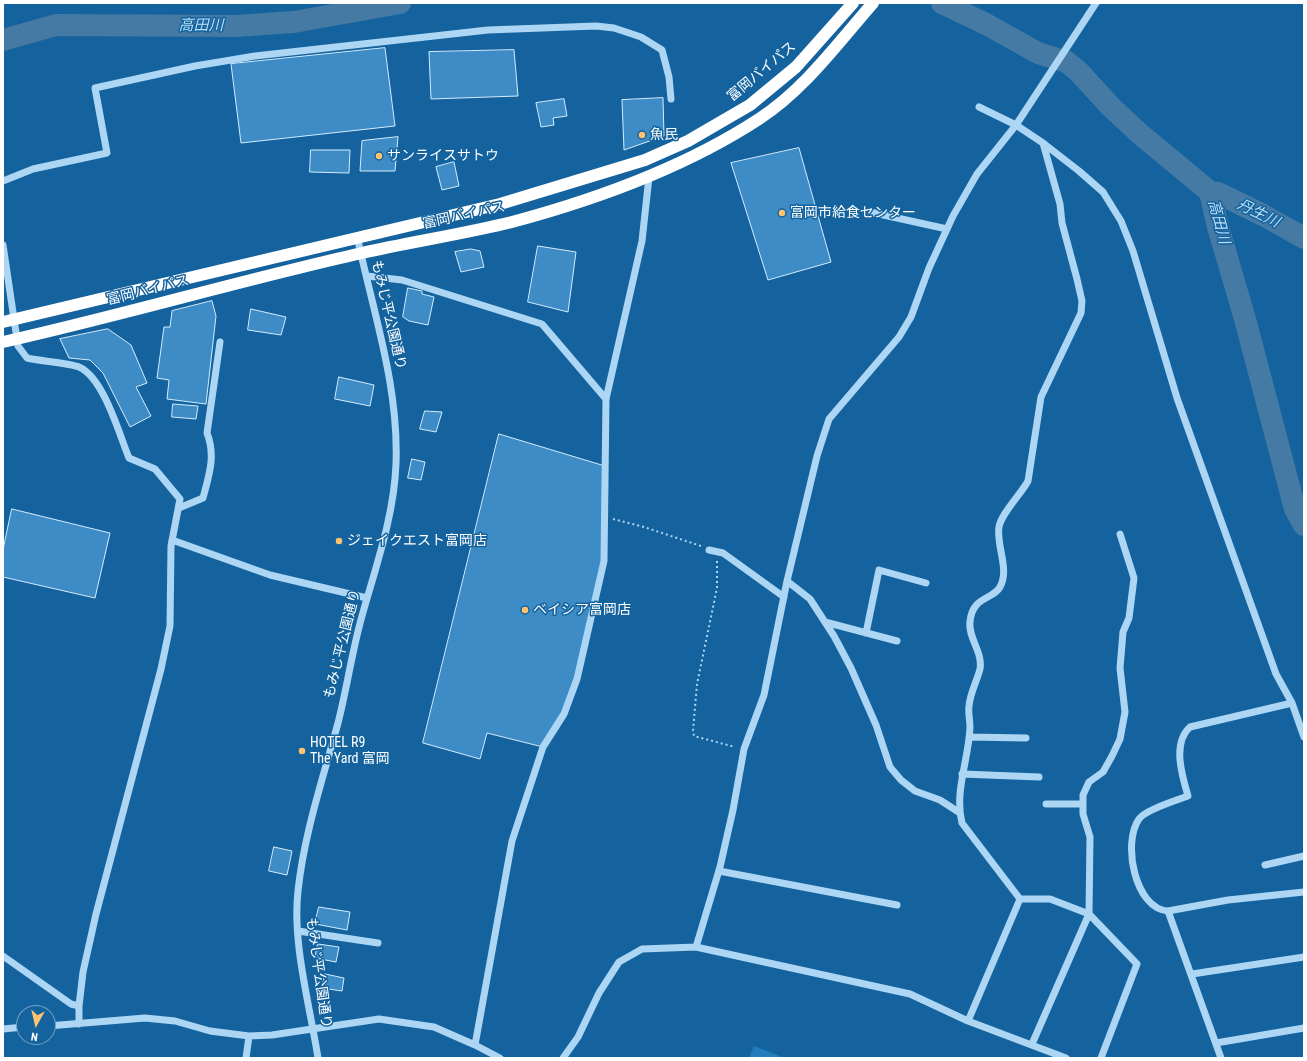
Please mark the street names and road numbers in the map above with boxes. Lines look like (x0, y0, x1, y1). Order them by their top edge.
street label: 富岡バイパス (724, 39, 800, 105)
street label: 富岡バイパス (421, 199, 507, 233)
street label: もみじ平公園通り (367, 259, 409, 371)
street label: 富岡バイパス (105, 273, 191, 309)
street label: もみじ平公園通り (321, 588, 365, 700)
street label: もみじ平公園通り (302, 916, 334, 1030)

